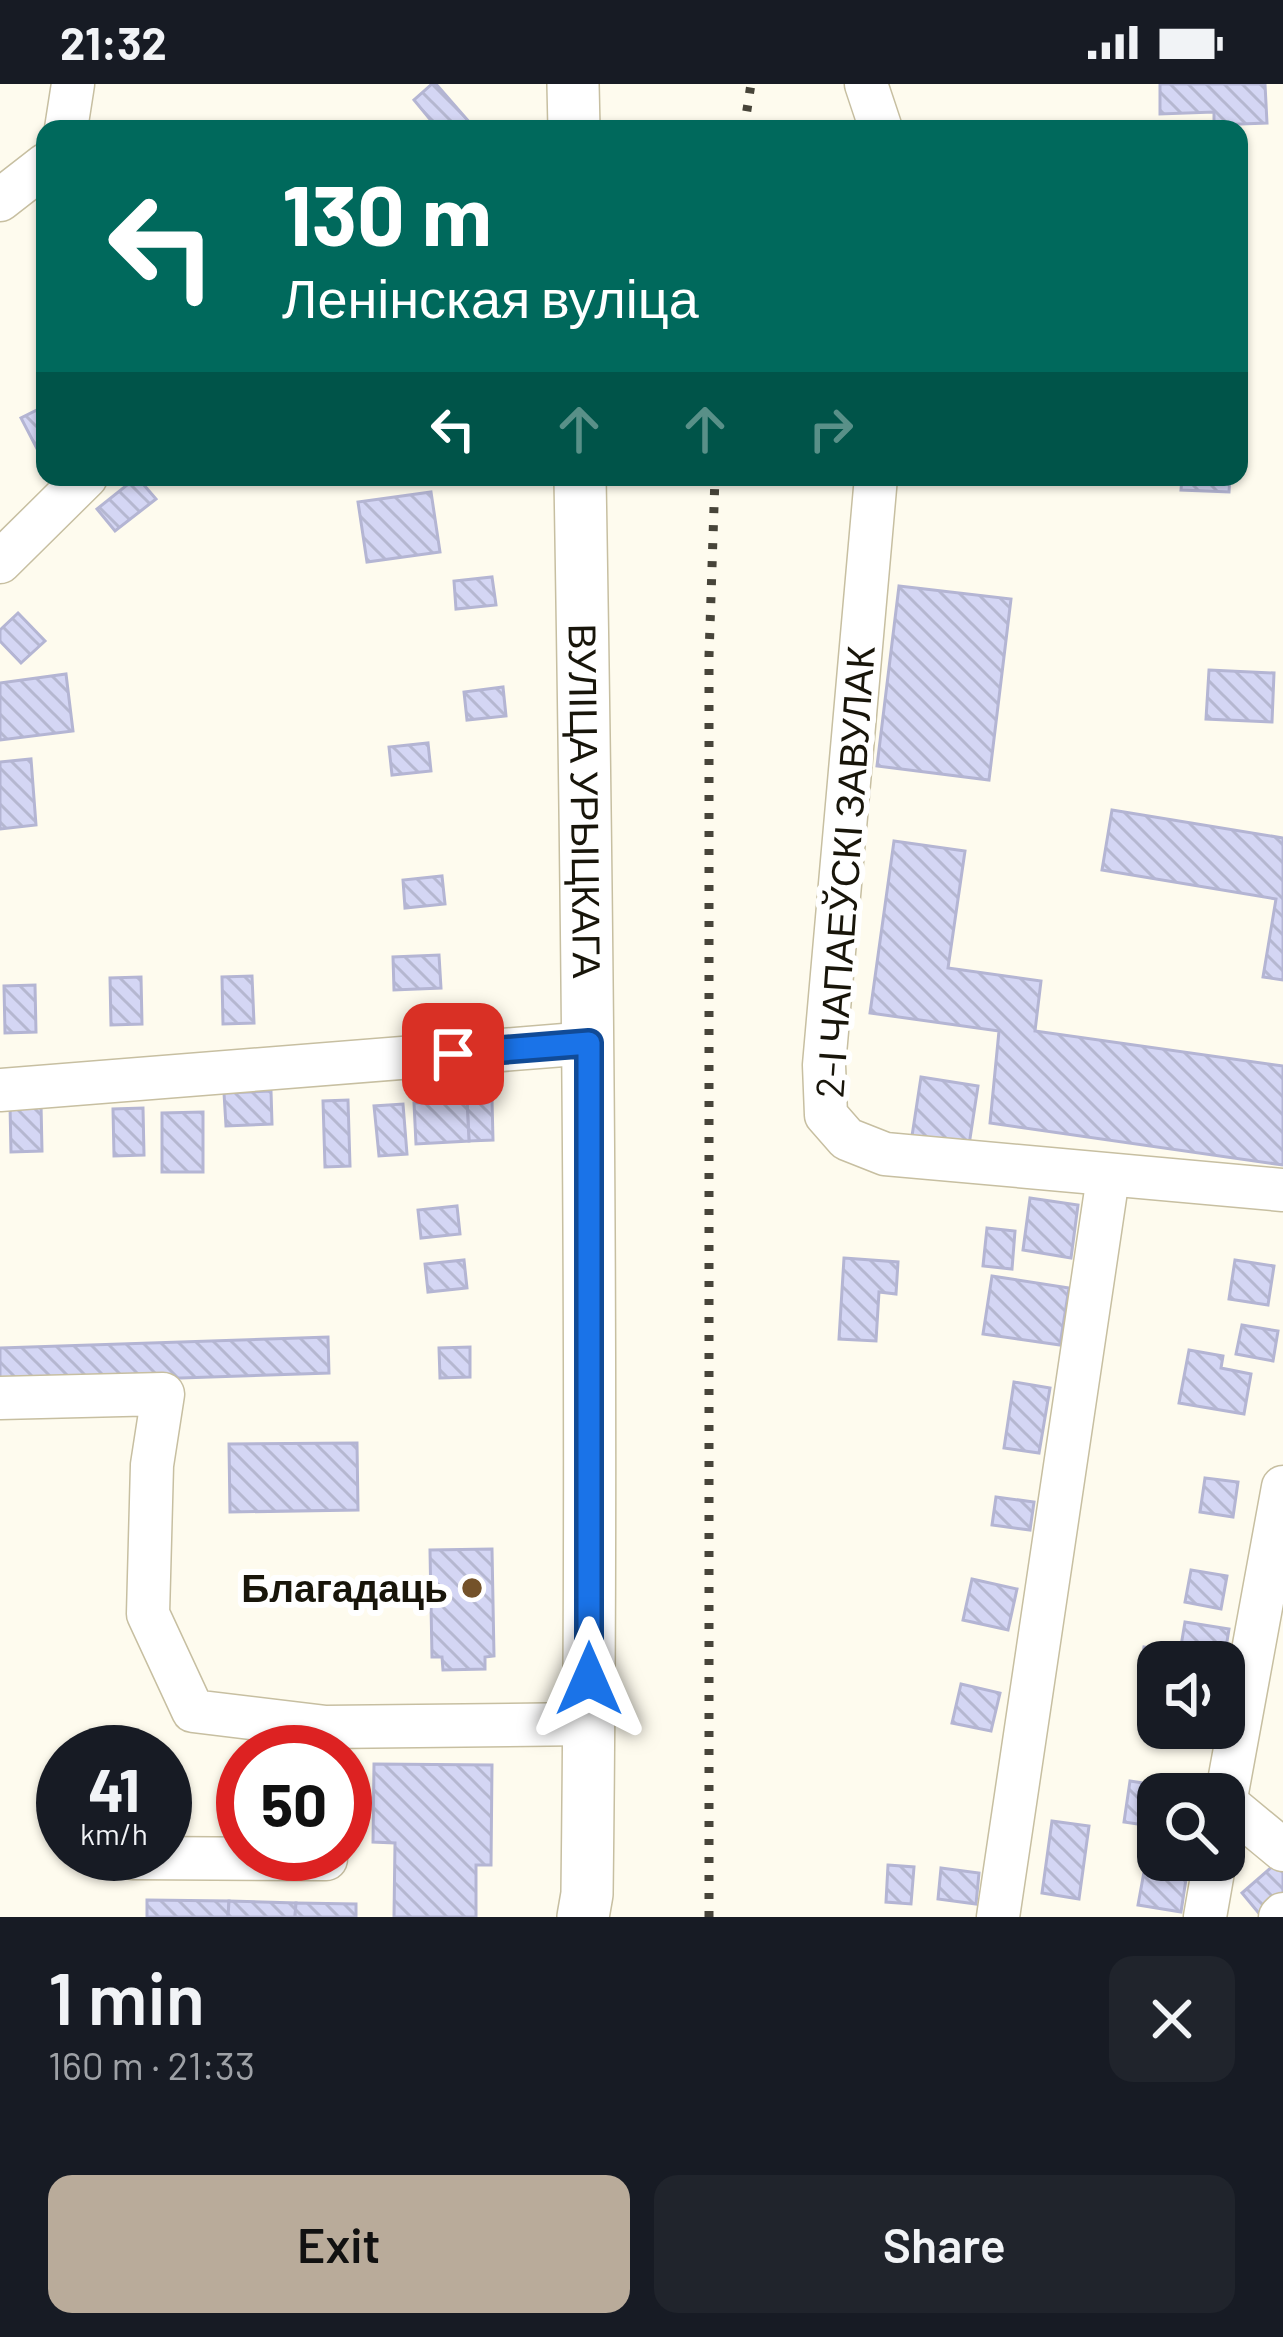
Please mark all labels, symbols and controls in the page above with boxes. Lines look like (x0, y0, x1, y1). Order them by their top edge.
text: 21:32 (60, 15, 167, 69)
text: 130 m (282, 162, 492, 263)
icon: left (84, 168, 240, 324)
text: Ленінская вуліца (282, 264, 699, 329)
icon: left (420, 396, 486, 462)
icon: ahead (546, 396, 612, 462)
icon: ahead (672, 396, 738, 462)
icon: right (798, 396, 864, 462)
street label: ВУЛІЦА УРЫЦКАГА (560, 623, 612, 979)
street label: 2-І ЧАПАЕЎСКІ ЗАВУЛАК (804, 644, 883, 1099)
pin (402, 1003, 504, 1105)
icon: arrive (420, 1021, 486, 1087)
place label: Благадаць (241, 1563, 448, 1610)
marker: Благадаць (459, 1575, 485, 1601)
position arrow (526, 1616, 652, 1742)
map controls (1137, 1641, 1245, 1881)
button: sound (1137, 1641, 1245, 1749)
speed limit sign: 50 (216, 1725, 372, 1881)
text: 41 (88, 1752, 140, 1824)
button: search (1137, 1773, 1245, 1881)
text: km/h (80, 1815, 148, 1851)
text: 1 min (48, 1953, 205, 2039)
button: close (1109, 1956, 1235, 2082)
text: 160 m · 21:33 (48, 2041, 255, 2088)
button: Exit (48, 2175, 630, 2313)
button: Share (654, 2175, 1235, 2313)

